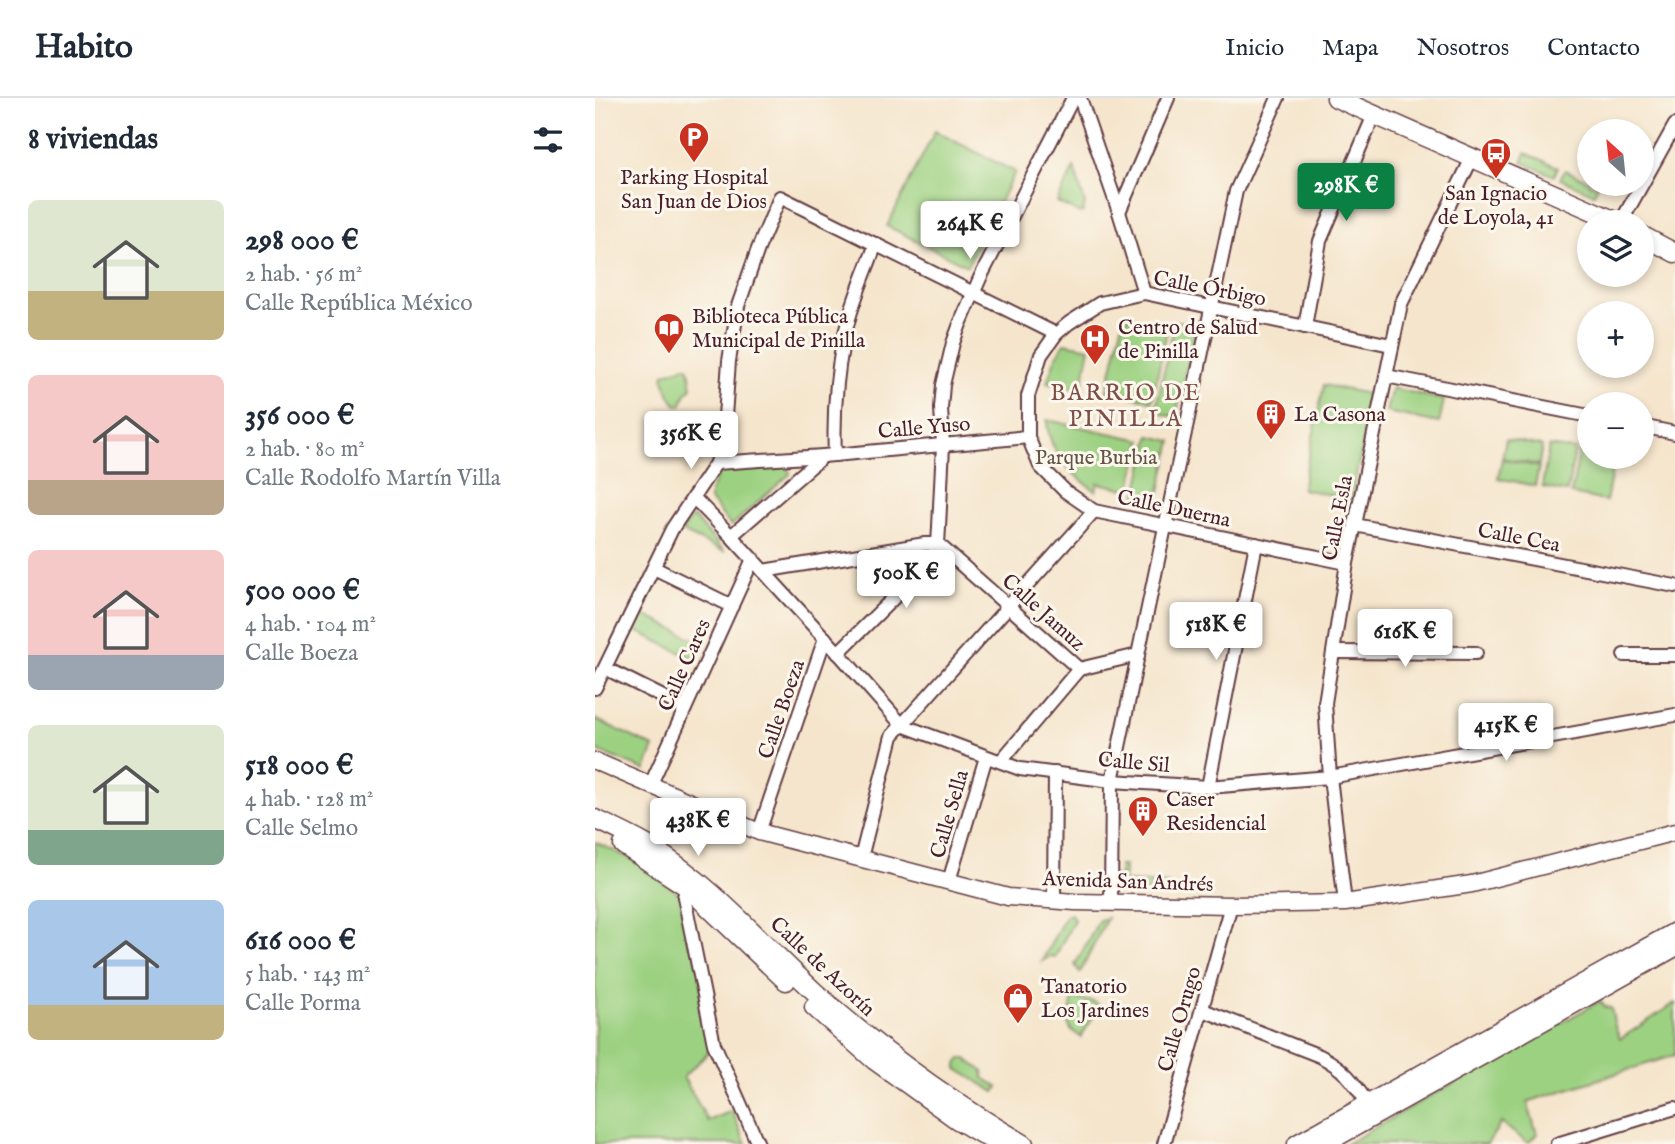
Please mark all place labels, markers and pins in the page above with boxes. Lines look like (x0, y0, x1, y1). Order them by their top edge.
parking icon: Parking Hospital San Juan de Dios (677, 120, 711, 164)
bus stop icon: San Ignacio de Loyola, 41 (1479, 136, 1513, 180)
pin: 298K € (1289, 164, 1403, 223)
place label: Parking Hospital San Juan de Dios (620, 165, 768, 216)
place label: San Ignacio de Loyola, 41 (1438, 181, 1554, 232)
pin: 264K € (913, 202, 1027, 261)
place label: Biblioteca Pública Municipal de Pinilla (692, 304, 866, 355)
library icon: Biblioteca Pública Municipal de Pinilla (652, 311, 686, 355)
place label: Centro de Salud de Pinilla (1118, 315, 1258, 366)
hospital icon: Centro de Salud de Pinilla (1078, 322, 1112, 366)
building icon: La Casona (1254, 397, 1288, 441)
place label: La Casona (1294, 402, 1386, 429)
pin: 356K € (634, 412, 748, 471)
pin: 500K € (849, 550, 963, 610)
pin: 518K € (1159, 602, 1273, 662)
pin: 616K € (1348, 610, 1462, 669)
pin: 415K € (1449, 704, 1563, 763)
place label: Caser Residencial (1166, 787, 1266, 838)
building icon: Caser Residencial (1126, 794, 1160, 838)
pin: 438K € (641, 798, 755, 858)
place label: Tanatorio Los Jardines (1041, 974, 1149, 1025)
shop icon: Tanatorio Los Jardines (1001, 981, 1035, 1025)

